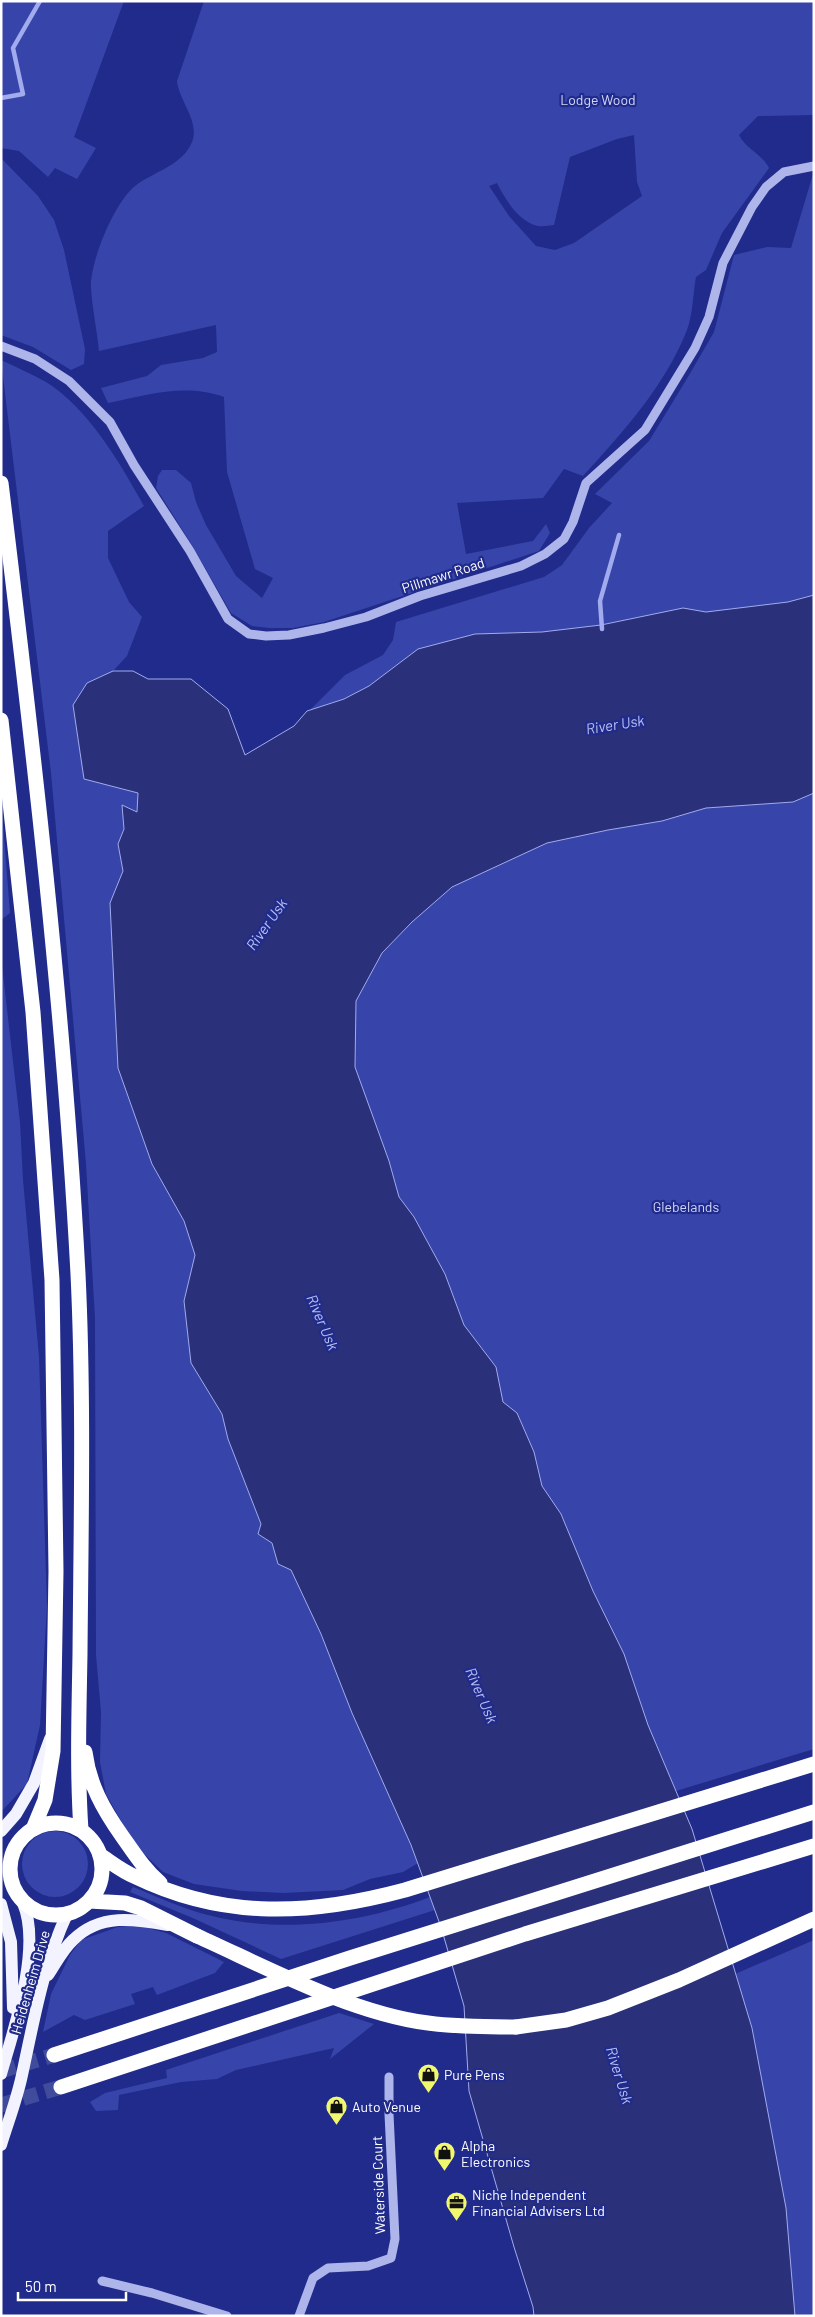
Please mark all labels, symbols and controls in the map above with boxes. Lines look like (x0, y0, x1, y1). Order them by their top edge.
park label: Lodge Wood (560, 91, 636, 108)
street label: Pillmawr Road (400, 554, 486, 596)
water label: River Usk (584, 710, 646, 738)
water label: River Usk (242, 894, 291, 953)
park label: Glebelands (653, 1198, 719, 1215)
water label: River Usk (303, 1291, 343, 1353)
water label: River Usk (462, 1664, 502, 1726)
street label: Heidenheim Drive (7, 1928, 53, 2036)
water label: River Usk (603, 2044, 637, 2107)
shop icon: Pure Pens (416, 2062, 440, 2093)
place label: Pure Pens (444, 2066, 505, 2083)
shop icon: Auto Venue (324, 2094, 348, 2125)
place label: Auto Venue (352, 2098, 421, 2115)
street label: Waterside Court (368, 2136, 388, 2234)
place label: Alpha Electronics (461, 2137, 531, 2170)
shop icon: Alpha Electronics (433, 2141, 457, 2172)
place label: Niche Independent Financial Advisers Ltd (472, 2186, 605, 2219)
office icon: Niche Independent Financial Advisers Ltd (444, 2190, 468, 2221)
scale bar (18, 2270, 125, 2302)
text: 50 m (25, 2277, 57, 2295)

